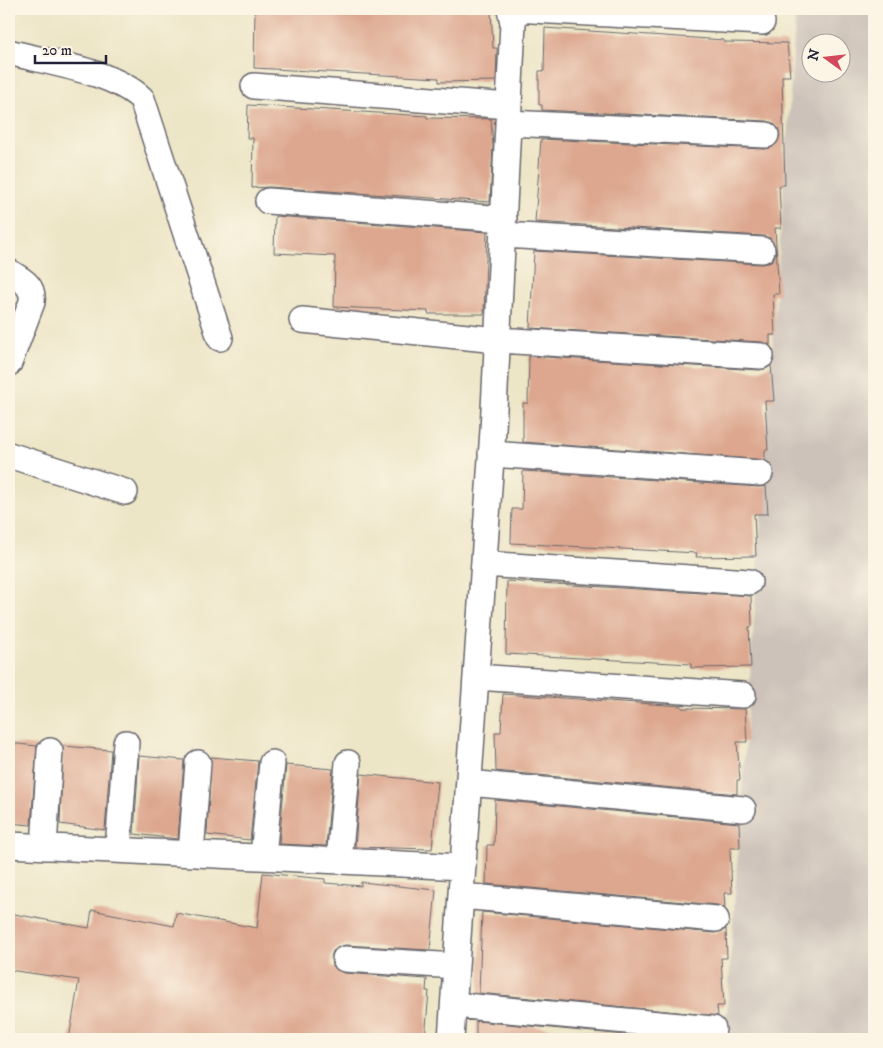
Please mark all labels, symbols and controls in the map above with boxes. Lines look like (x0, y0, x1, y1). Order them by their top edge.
scale bar (35, 32, 106, 64)
north arrow (800, 32, 850, 82)
text: 20 m (42, 41, 72, 60)
text: N (804, 47, 825, 63)

